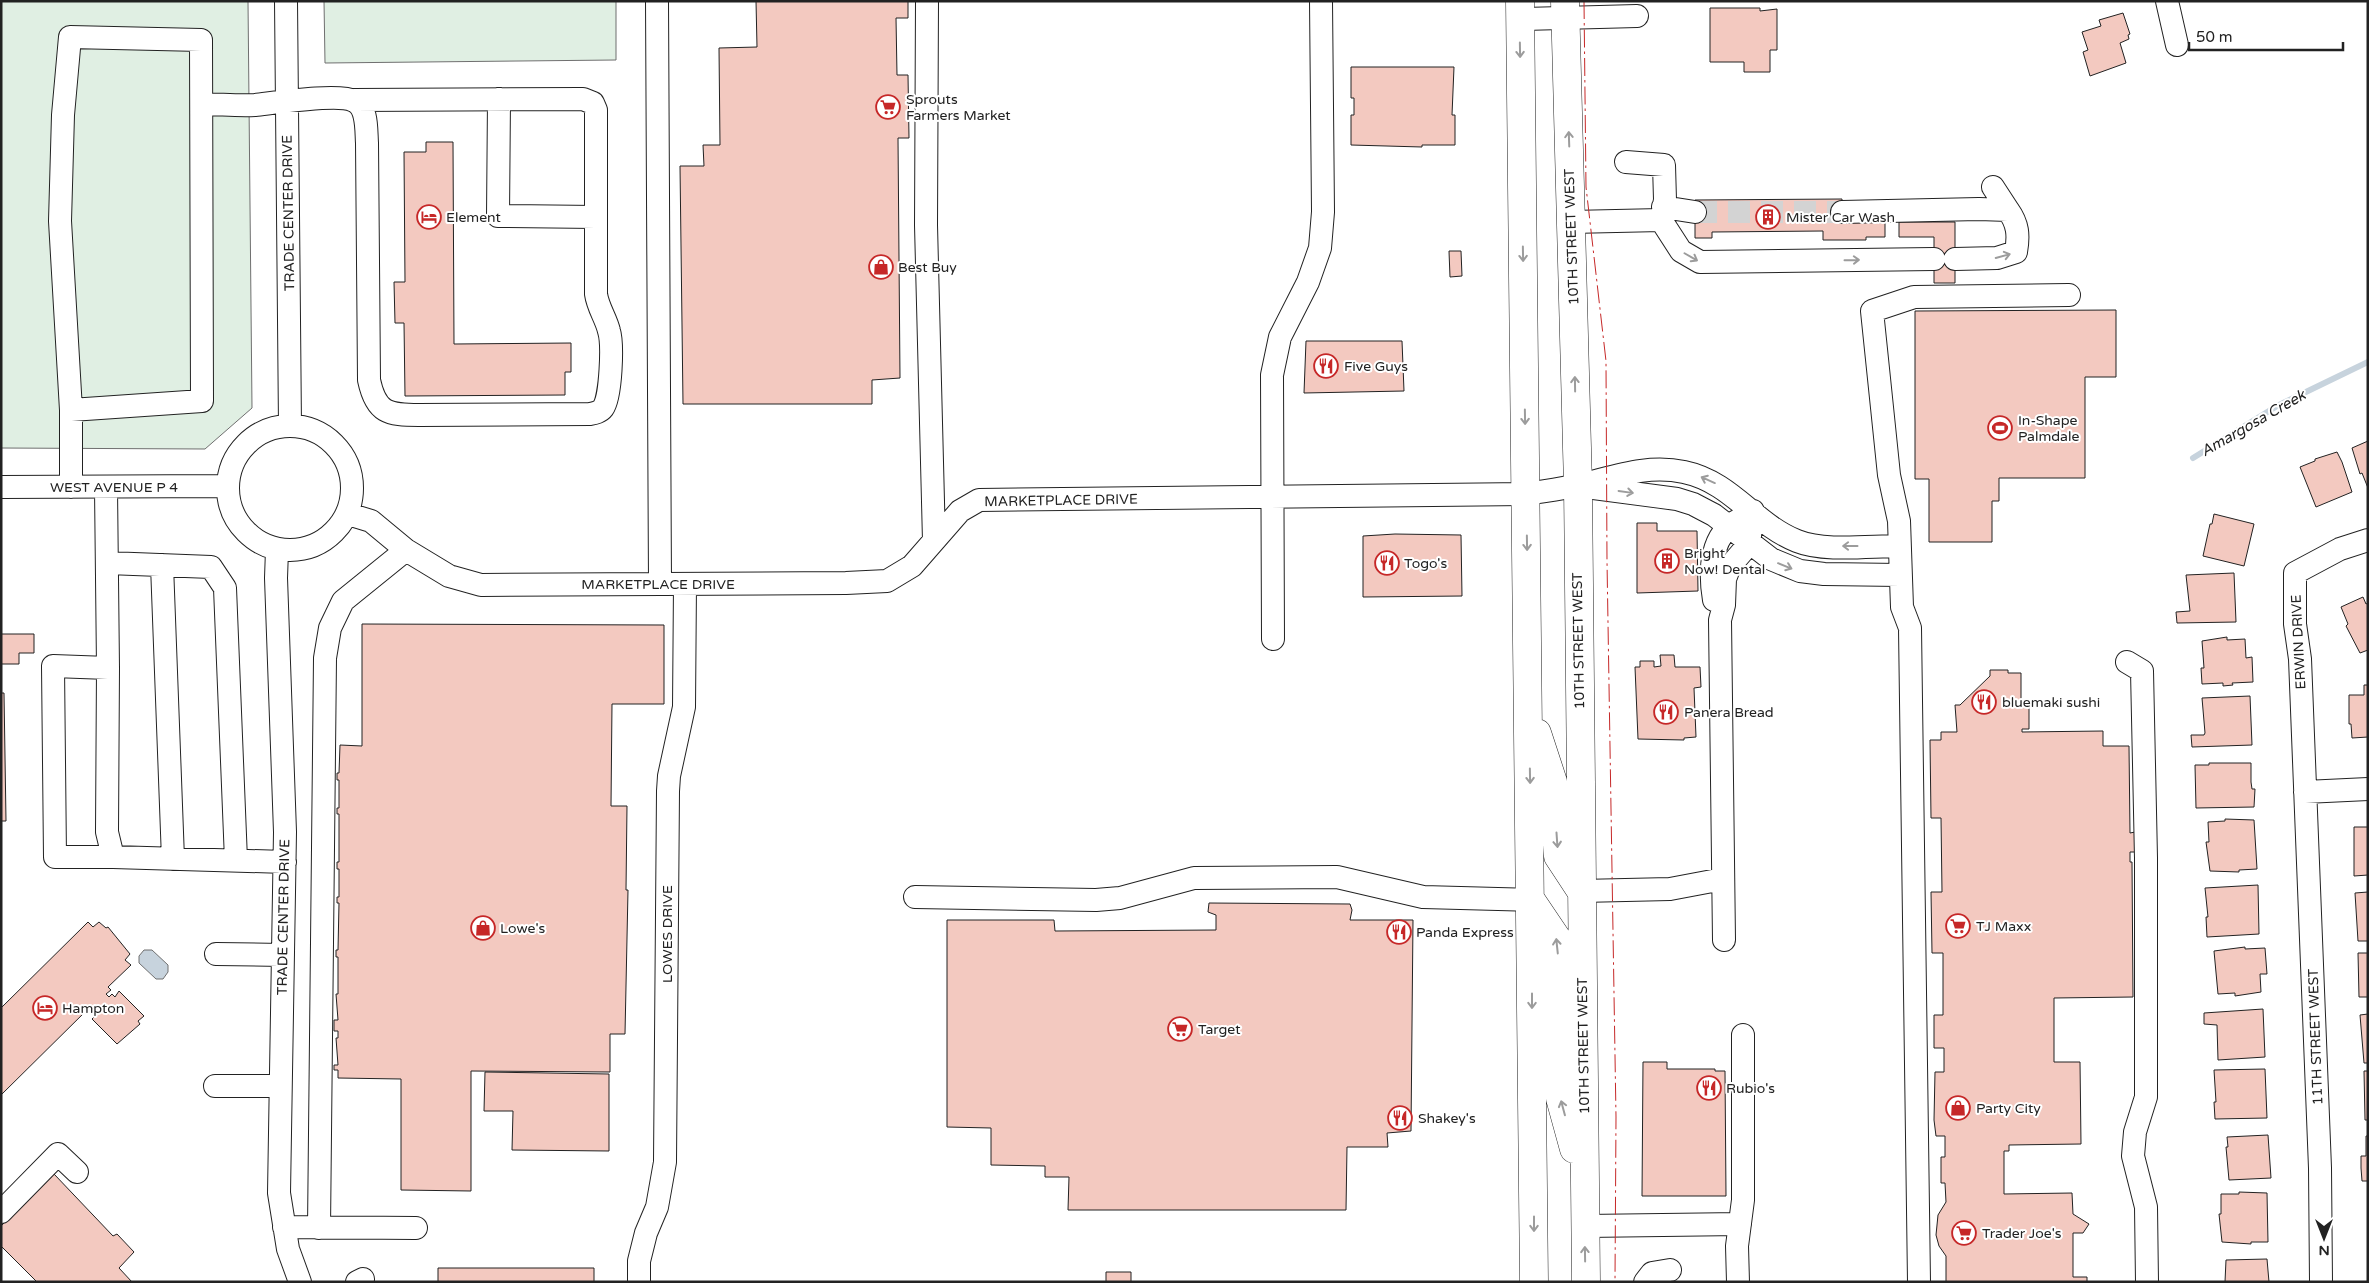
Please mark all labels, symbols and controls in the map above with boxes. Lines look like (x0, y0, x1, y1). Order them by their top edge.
scale bar (2189, 20, 2343, 52)
text: 50 m (2196, 28, 2233, 46)
one-way arrow (1516, 42, 1525, 58)
place label: Sprouts Farmers Market (906, 91, 1011, 124)
supermarket icon: Sprouts Farmers Market (875, 94, 901, 120)
one-way arrow (1564, 131, 1573, 147)
street label: TRADE CENTER DRIVE (279, 135, 298, 291)
street label: 10TH STREET WEST (1561, 168, 1582, 306)
hotel icon: Element (416, 204, 442, 230)
building icon: Mister Car Wash (1755, 204, 1781, 230)
place label: Element (446, 209, 501, 226)
place label: Mister Car Wash (1786, 209, 1895, 226)
one-way arrow (1518, 246, 1528, 262)
one-way arrow (1995, 251, 2011, 260)
one-way arrow (1683, 253, 1698, 263)
shop icon: Best Buy (868, 254, 894, 280)
one-way arrow (1844, 255, 1860, 265)
place label: Best Buy (898, 259, 957, 276)
restaurant icon: Five Guys (1313, 353, 1339, 379)
place label: Five Guys (1344, 358, 1408, 375)
one-way arrow (1571, 377, 1580, 393)
water label: Amargosa Creek (2197, 385, 2310, 460)
one-way arrow (1520, 408, 1530, 425)
place label: In-Shape Palmdale (2018, 412, 2079, 445)
sports icon: In-Shape Palmdale (1987, 415, 2013, 441)
one-way arrow (1701, 475, 1716, 484)
street label: WEST AVENUE P 4 (50, 479, 178, 496)
one-way arrow (1618, 488, 1634, 498)
street label: MARKETPLACE DRIVE (984, 491, 1138, 510)
one-way arrow (1522, 534, 1532, 551)
one-way arrow (1843, 541, 1859, 551)
place label: Bright Now! Dental (1684, 545, 1765, 578)
building icon: Bright Now! Dental (1654, 548, 1680, 574)
restaurant icon: Togo's (1374, 550, 1400, 576)
place label: Togo's (1404, 555, 1447, 572)
one-way arrow (1777, 562, 1792, 571)
street label: 10TH STREET WEST (1569, 572, 1588, 709)
street label: MARKETPLACE DRIVE (581, 576, 735, 593)
street label: ERWIN DRIVE (2288, 594, 2309, 690)
restaurant icon: bluemaki sushi (1971, 689, 1997, 715)
place label: bluemaki sushi (2002, 694, 2100, 711)
restaurant icon: Panera Bread (1653, 699, 1679, 725)
place label: Panera Bread (1684, 704, 1774, 721)
one-way arrow (1525, 767, 1535, 783)
one-way arrow (1552, 832, 1561, 848)
street label: TRADE CENTER DRIVE (274, 839, 293, 995)
street label: LOWES DRIVE (659, 885, 676, 983)
supermarket icon: TJ Maxx (1945, 913, 1971, 939)
shop icon: Lowe's (470, 915, 496, 941)
place label: TJ Maxx (1976, 918, 2031, 935)
restaurant icon: Panda Express (1386, 919, 1412, 945)
place label: Lowe's (500, 920, 545, 937)
place label: Panda Express (1416, 924, 1514, 941)
one-way arrow (1552, 938, 1562, 954)
street label: 11TH STREET WEST (2305, 968, 2326, 1106)
street label: 10TH STREET WEST (1574, 977, 1593, 1114)
one-way arrow (1527, 993, 1537, 1009)
hotel icon: Hampton (32, 995, 58, 1021)
place label: Hampton (62, 1000, 124, 1017)
supermarket icon: Target (1167, 1016, 1193, 1042)
place label: Target (1198, 1021, 1241, 1038)
restaurant icon: Rubio's (1696, 1075, 1722, 1101)
place label: Rubio's (1726, 1080, 1775, 1097)
shop icon: Party City (1945, 1095, 1971, 1121)
one-way arrow (1558, 1100, 1567, 1116)
place label: Party City (1976, 1100, 2041, 1117)
restaurant icon: Shakey's (1387, 1105, 1413, 1131)
place label: Shakey's (1418, 1110, 1476, 1127)
north arrow (2299, 1213, 2349, 1263)
one-way arrow (1529, 1216, 1539, 1232)
supermarket icon: Trader Joe's (1951, 1220, 1977, 1246)
place label: Trader Joe's (1982, 1225, 2062, 1242)
text: N (2318, 1242, 2330, 1259)
one-way arrow (1580, 1246, 1590, 1262)

